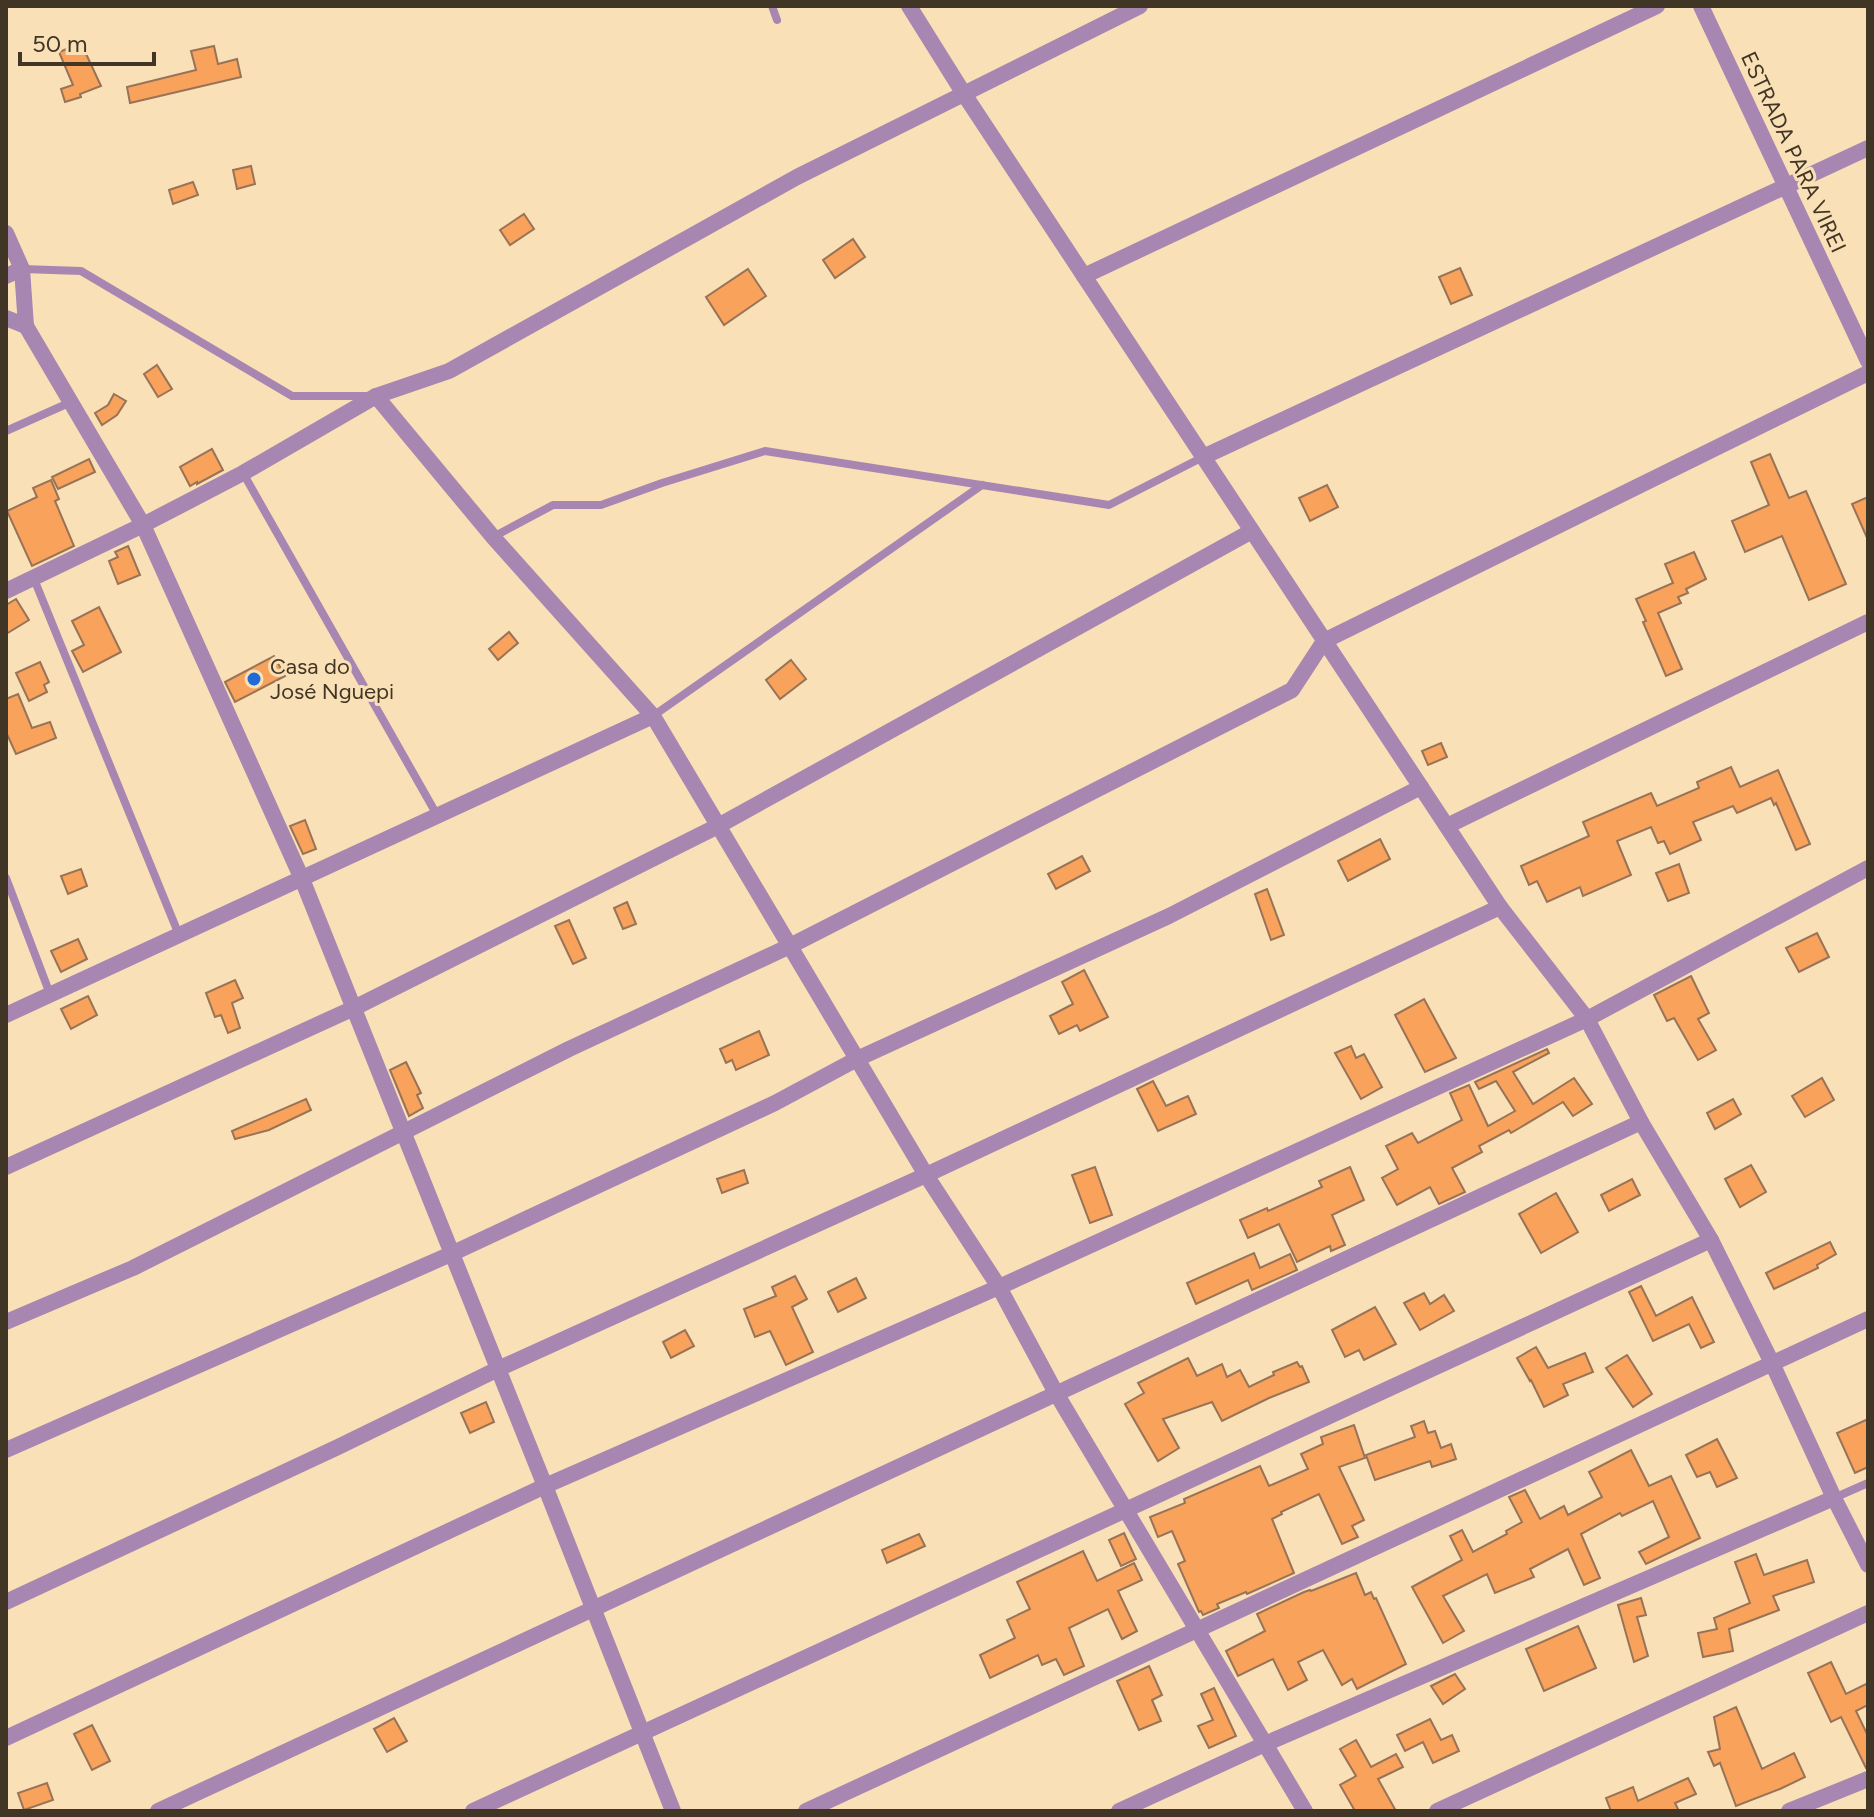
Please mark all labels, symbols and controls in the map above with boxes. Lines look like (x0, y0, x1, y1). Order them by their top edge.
scale bar (20, 16, 154, 66)
text: 50 m (32, 29, 88, 58)
street label: ESTRADA PARA VIREI (1735, 47, 1852, 257)
place label: Casa do José Nguepi (270, 653, 394, 705)
marker: Casa do José Nguepi (245, 670, 263, 688)

